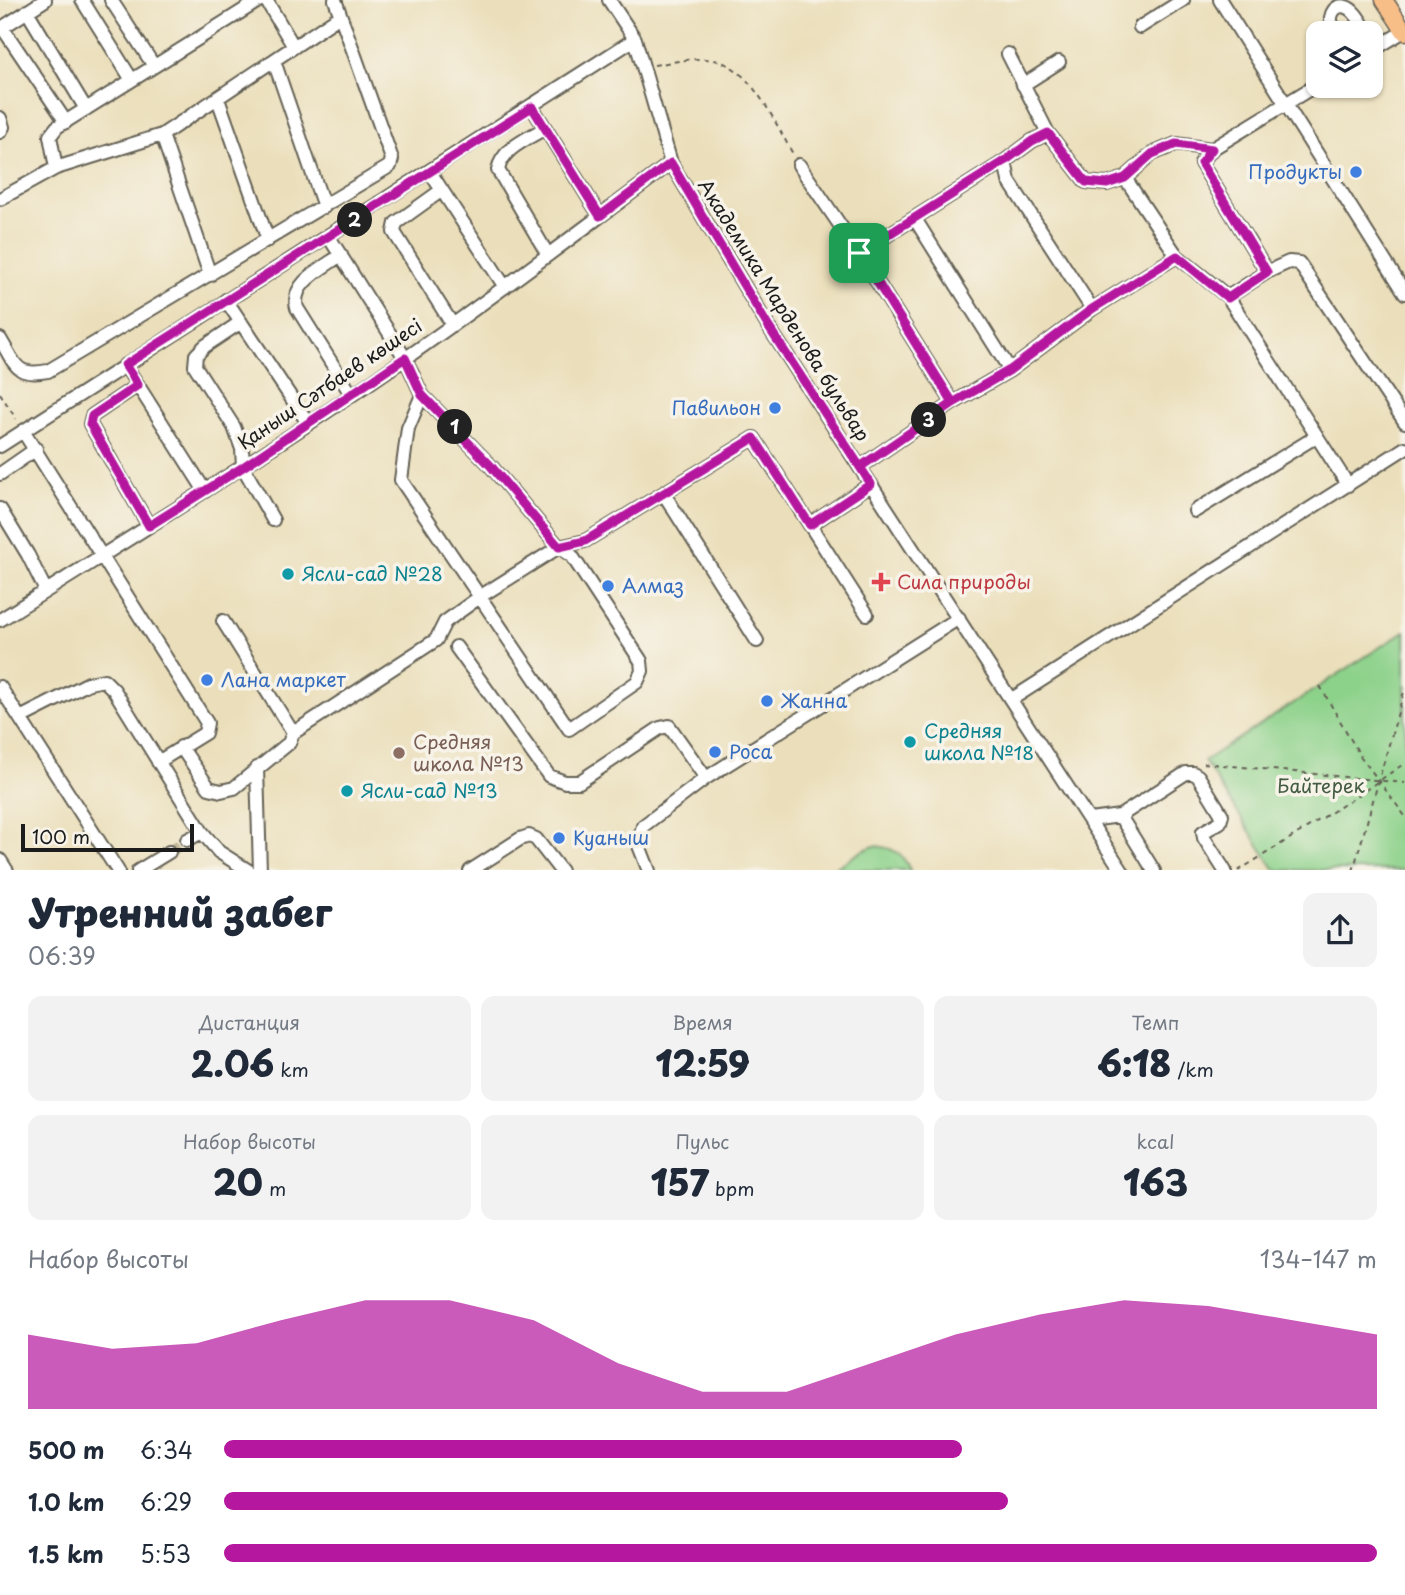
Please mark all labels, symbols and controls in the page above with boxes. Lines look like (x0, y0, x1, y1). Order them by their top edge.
map controls (1306, 21, 1383, 98)
button: layers (1306, 21, 1383, 98)
place label: Продукты (1248, 157, 1342, 185)
marker: Продукты (1348, 164, 1364, 180)
street label: Академика Марденова бульвар (692, 173, 877, 446)
pin: 2 (338, 202, 372, 238)
text: 2 (348, 205, 361, 233)
pin (829, 223, 889, 283)
icon: arrive (840, 234, 878, 272)
street label: Қаныш Сәтбаев көшесі (232, 311, 427, 455)
place label: Павильон (672, 393, 761, 421)
marker: Павильон (767, 400, 783, 416)
pin: 3 (912, 402, 946, 438)
text: 3 (922, 405, 935, 433)
pin: 1 (438, 410, 472, 444)
text: 1 (450, 412, 459, 440)
place label: Ясли-сад №28 (302, 559, 443, 587)
marker: Ясли-сад №28 (280, 566, 296, 582)
place label: Сила природы (897, 567, 1031, 595)
place label: Алмаз (622, 571, 684, 599)
marker: Сила природы (871, 572, 891, 592)
marker: Алмаз (600, 578, 616, 594)
place label: Лана маркет (221, 665, 347, 693)
marker: Лана маркет (199, 672, 215, 688)
place label: Жанна (780, 686, 847, 714)
marker: Жанна (759, 693, 775, 709)
place label: Средняя школа №18 (924, 716, 1034, 766)
place label: Средняя школа №13 (413, 727, 524, 777)
marker: Средняя школа №18 (902, 734, 918, 750)
place label: Роса (729, 737, 773, 765)
marker: Роса (707, 744, 723, 760)
marker: Средняя школа №13 (391, 745, 407, 761)
park label: Байтерек (1277, 771, 1366, 799)
place label: Ясли-сад №13 (361, 776, 498, 804)
marker: Ясли-сад №13 (339, 783, 355, 799)
scale bar (21, 822, 194, 853)
text: 100 m (32, 822, 90, 850)
place label: Куаныш (573, 823, 649, 851)
marker: Куаныш (551, 830, 567, 846)
text: Утренний забег (28, 883, 332, 940)
button: share (1303, 893, 1377, 967)
text: 06:39 (28, 938, 96, 973)
text: Дистанция (199, 1008, 300, 1036)
text: Время (672, 1008, 733, 1036)
text: Темп (1131, 1008, 1180, 1036)
text: 2.06 (190, 1036, 274, 1089)
text: 12:59 (655, 1036, 750, 1089)
text: 6:18 (1097, 1036, 1171, 1089)
text: km (274, 1055, 309, 1083)
text: /km (1171, 1055, 1214, 1083)
text: Набор высоты (183, 1127, 316, 1155)
text: Пульс (676, 1127, 729, 1155)
text: kcal (1137, 1127, 1174, 1155)
text: 20 (213, 1155, 263, 1208)
text: 157 (651, 1155, 709, 1208)
text: 163 (1123, 1155, 1188, 1208)
text: m (263, 1174, 286, 1202)
text: bpm (709, 1174, 754, 1202)
text: Набор высоты (28, 1241, 189, 1276)
text: 134–147 m (1260, 1241, 1377, 1276)
text: 500 m (28, 1432, 105, 1467)
text: 6:34 (140, 1432, 193, 1467)
text: 1.0 km (28, 1484, 105, 1519)
text: 6:29 (140, 1484, 192, 1519)
text: 1.5 km (28, 1536, 104, 1571)
text: 5:53 (140, 1536, 191, 1571)

